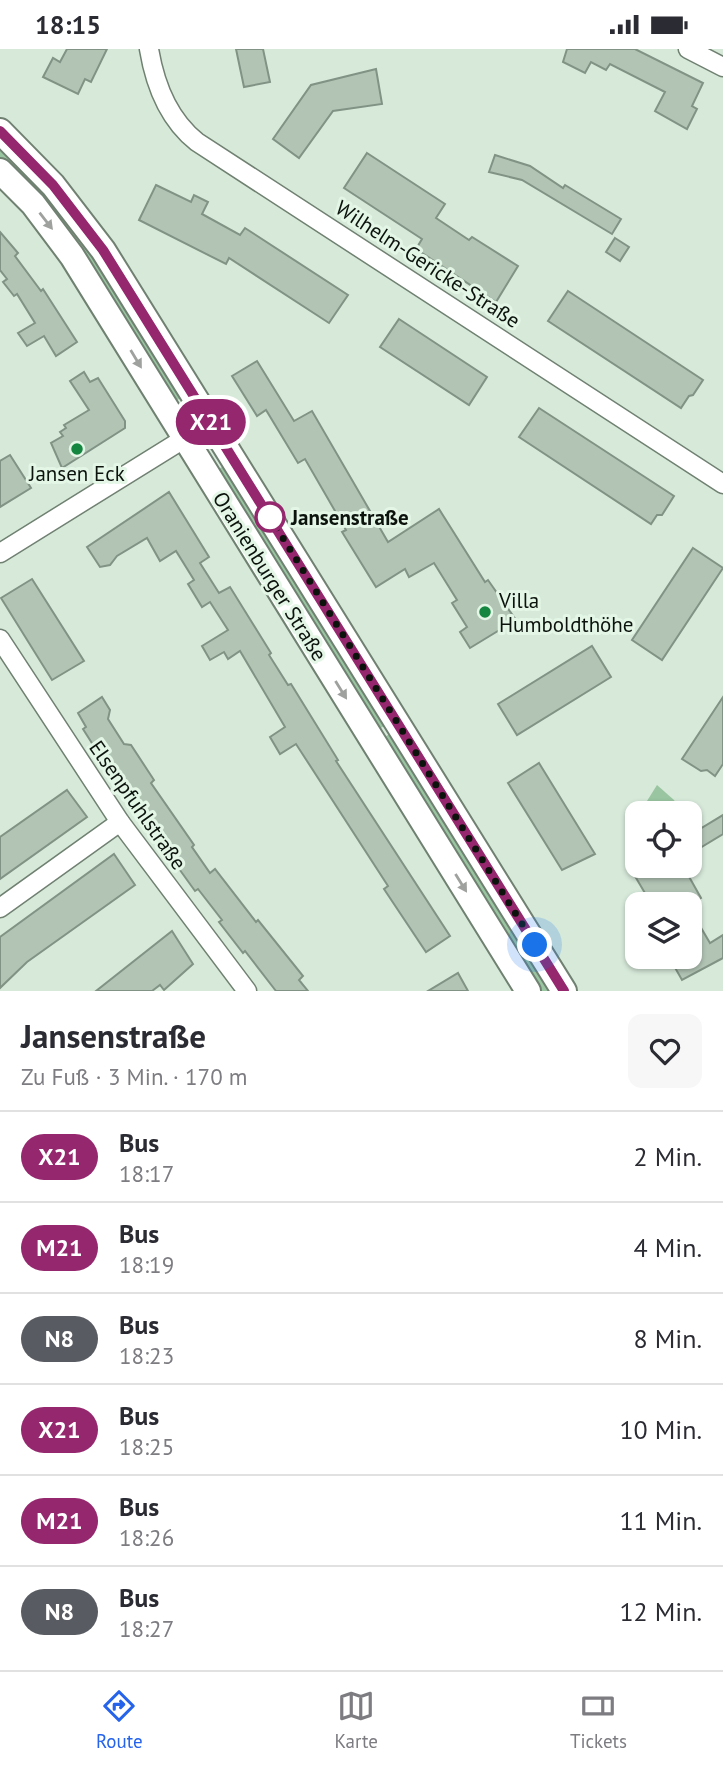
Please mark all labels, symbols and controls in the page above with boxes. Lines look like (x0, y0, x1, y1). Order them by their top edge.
text: 18:15 (35, 8, 101, 41)
street label: Wilhelm-Gericke-Straße (331, 194, 525, 334)
one-way arrow (38, 213, 53, 230)
one-way arrow (130, 350, 142, 369)
line badge: X21 (171, 399, 251, 445)
text: X21 (190, 406, 232, 437)
marker: Jansen Eck (69, 441, 85, 457)
place label: Jansen Eck (28, 460, 125, 487)
street label: Oranienburger Straße (207, 486, 333, 666)
marker: Jansenstraße (255, 502, 285, 532)
place label: Jansenstraße (290, 504, 409, 531)
place label: Villa Humboldthöhe (498, 587, 634, 638)
marker: Villa Humboldthöhe (477, 604, 493, 620)
one-way arrow (335, 680, 348, 699)
street label: Elsenpfuhlstraße (83, 735, 193, 875)
map controls (625, 801, 702, 969)
button: locate (625, 801, 702, 878)
one-way arrow (455, 874, 468, 893)
button: layers (625, 892, 702, 969)
your location (517, 927, 552, 962)
text: Jansenstraße (21, 1014, 206, 1057)
button: heart (628, 1014, 702, 1088)
text: Zu Fuß · 3 Min. · 170 m (21, 1062, 247, 1091)
text: Bus (119, 1126, 159, 1159)
text: 2 Min. (634, 1140, 702, 1173)
text: X21 (38, 1141, 81, 1172)
text: 18:17 (119, 1159, 174, 1188)
text: Bus (119, 1217, 159, 1250)
text: 4 Min. (634, 1231, 702, 1264)
text: M21 (36, 1232, 83, 1263)
text: 18:19 (119, 1250, 174, 1279)
text: Bus (119, 1308, 159, 1341)
text: 8 Min. (634, 1322, 702, 1355)
text: N8 (45, 1323, 74, 1354)
text: 18:23 (119, 1341, 174, 1370)
text: Bus (119, 1399, 159, 1432)
text: 10 Min. (619, 1413, 702, 1446)
text: X21 (38, 1414, 81, 1445)
text: 18:25 (119, 1432, 174, 1461)
text: Bus (119, 1490, 159, 1523)
text: 11 Min. (619, 1504, 702, 1537)
text: M21 (36, 1505, 83, 1536)
text: 18:26 (119, 1523, 174, 1552)
text: Bus (119, 1581, 159, 1614)
text: 12 Min. (619, 1595, 702, 1628)
text: N8 (45, 1596, 74, 1627)
text: 18:27 (119, 1614, 174, 1643)
tab: Route (96, 1687, 143, 1753)
tab: Karte (335, 1687, 378, 1753)
tab: Tickets (570, 1687, 627, 1753)

